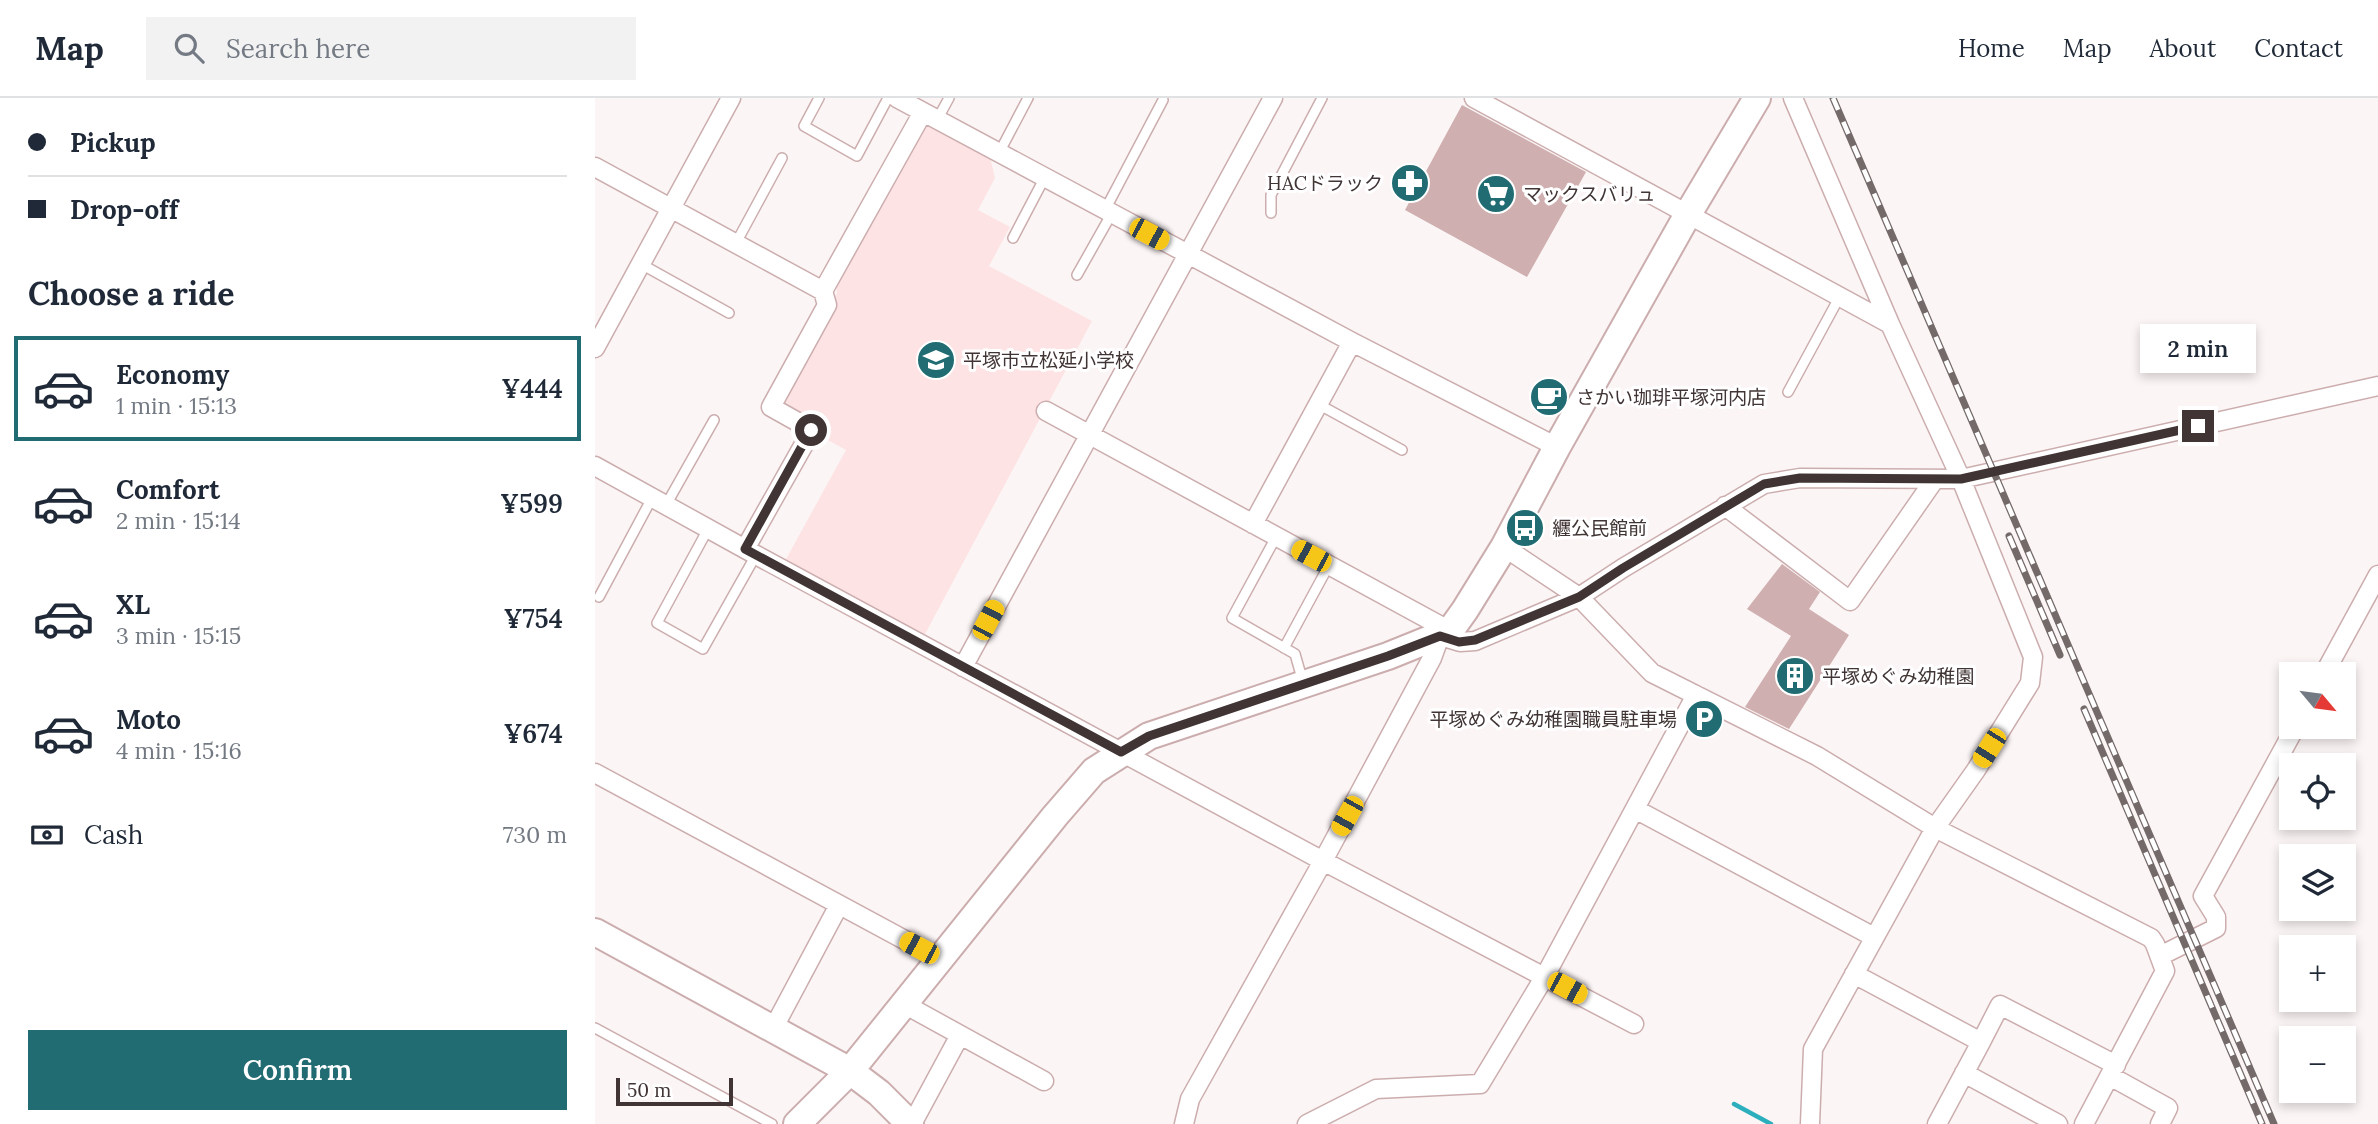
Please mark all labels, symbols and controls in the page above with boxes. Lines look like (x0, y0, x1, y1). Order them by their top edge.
search box (146, 17, 636, 80)
text: Map (35, 27, 104, 69)
icon: search (170, 29, 208, 67)
text: Search here (226, 32, 370, 65)
text: Home (1958, 33, 2025, 64)
text: Map (2063, 33, 2112, 64)
text: About (2150, 33, 2216, 64)
text: Contact (2254, 33, 2343, 64)
text: Pickup (70, 126, 156, 159)
pharmacy icon: HACドラック (1389, 162, 1431, 204)
place label: HACドラック (1267, 171, 1383, 195)
supermarket icon: マックスバリュ (1475, 173, 1517, 215)
place label: マックスバリュ (1523, 182, 1655, 206)
text: Drop-off (70, 193, 178, 226)
car (1126, 215, 1173, 253)
text: Choose a ride (28, 273, 235, 314)
callout: 2 min (2140, 324, 2256, 374)
text: 2 min (2168, 334, 2228, 363)
school or university icon: 平塚市立松延小学校 (915, 339, 957, 381)
place label: 平塚市立松延小学校 (963, 348, 1134, 372)
icon: car (32, 357, 95, 420)
text: Economy (116, 358, 229, 391)
text: ¥444 (502, 372, 563, 405)
cafe icon: さかい珈琲平塚河内店 (1528, 376, 1570, 418)
place label: さかい珈琲平塚河内店 (1576, 385, 1766, 409)
text: 1 min · 15:13 (116, 391, 237, 420)
route end (2182, 410, 2214, 442)
route start (795, 414, 827, 446)
icon: car (32, 472, 95, 535)
text: Comfort (116, 473, 220, 506)
text: ¥599 (500, 487, 563, 520)
text: 2 min · 15:14 (116, 506, 241, 535)
bus stop icon: 纒公民館前 (1504, 507, 1546, 549)
place label: 纒公民館前 (1552, 516, 1647, 540)
car (1288, 537, 1335, 575)
icon: car (32, 587, 95, 650)
text: XL (116, 588, 150, 621)
car (969, 597, 1008, 643)
text: ¥754 (504, 602, 563, 635)
text: 3 min · 15:15 (116, 621, 241, 650)
building icon: 平塚めぐみ幼稚園 (1774, 655, 1816, 697)
north arrow (2279, 662, 2355, 738)
map controls (2279, 662, 2356, 1103)
place label: 平塚めぐみ幼稚園 (1822, 664, 1975, 688)
parking icon: 平塚めぐみ幼稚園職員駐車場 (1683, 698, 1725, 740)
icon: car (32, 702, 95, 765)
text: Moto (116, 703, 181, 736)
place label: 平塚めぐみ幼稚園職員駐車場 (1429, 707, 1677, 731)
text: ¥674 (504, 717, 563, 750)
car (1969, 725, 2010, 771)
text: 4 min · 15:16 (116, 736, 242, 765)
button: locate (2279, 753, 2356, 830)
car (1328, 793, 1367, 839)
icon: cash (28, 816, 66, 854)
text: Cash (84, 818, 143, 851)
text: 730 m (503, 820, 567, 849)
button: layers (2279, 844, 2356, 921)
car (896, 929, 943, 967)
button: + (2279, 935, 2356, 1012)
car (1544, 969, 1591, 1007)
button: − (2279, 1026, 2356, 1103)
button: Confirm (28, 1030, 567, 1110)
scale bar (616, 1075, 733, 1107)
text: 50 m (627, 1078, 671, 1102)

